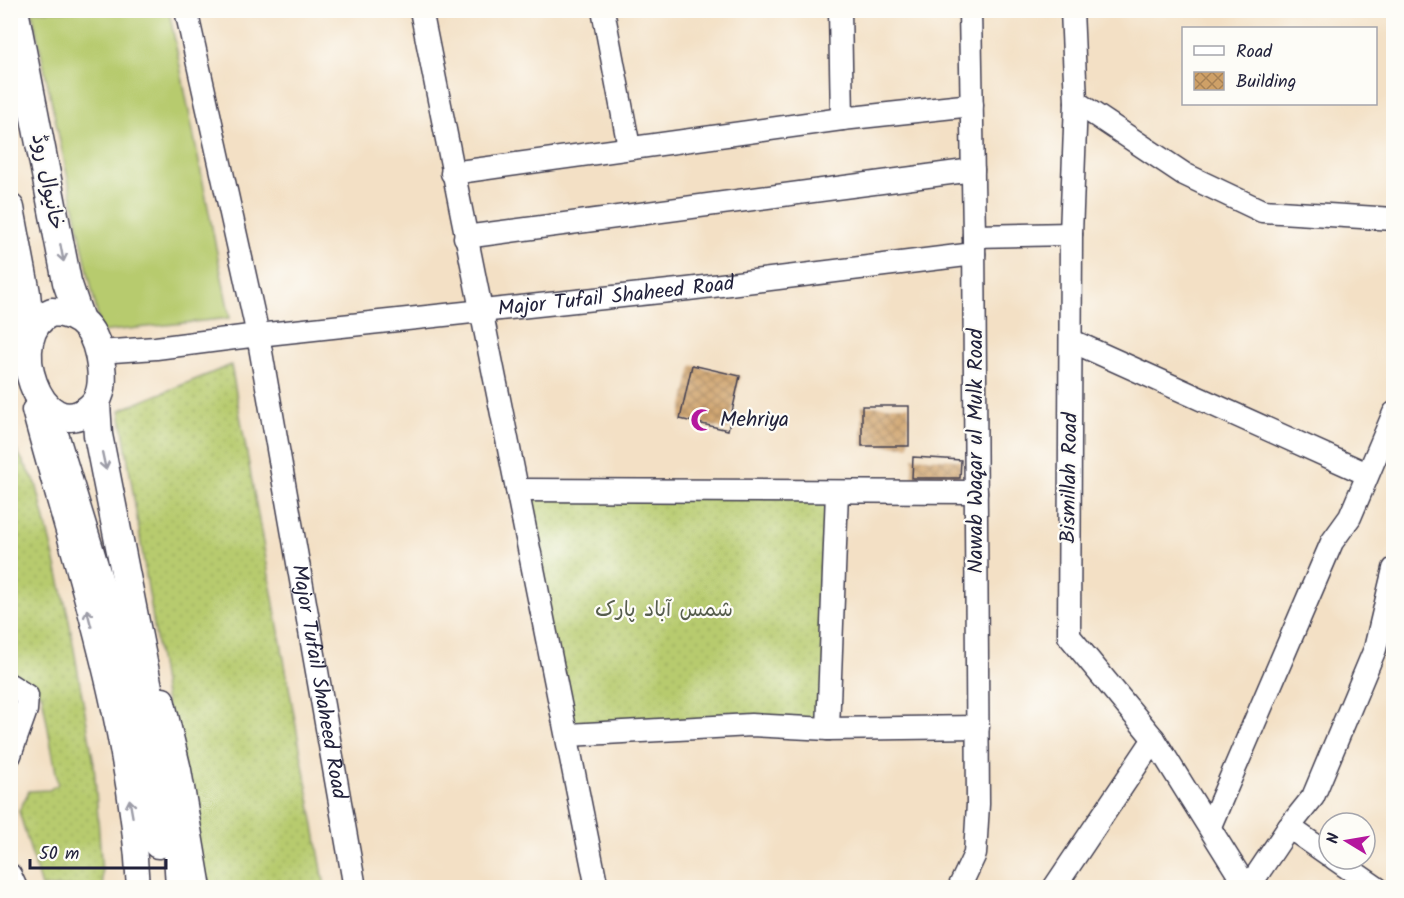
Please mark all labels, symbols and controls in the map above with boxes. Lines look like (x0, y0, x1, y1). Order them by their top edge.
legend (1182, 27, 1377, 105)
text: Road (1236, 38, 1273, 67)
text: Building (1236, 68, 1296, 97)
street label: خانیوال روڈ (22, 131, 72, 233)
one-way arrow (56, 244, 68, 263)
street label: Major Tufail Shaheed Road (496, 267, 737, 326)
street label: Nawab Waqar ul Mulk Road (960, 328, 993, 573)
place label: Mehriya (720, 404, 789, 437)
mosque icon: Mehriya (689, 407, 715, 433)
street label: Bismillah Road (1052, 412, 1088, 544)
one-way arrow (98, 452, 110, 471)
street label: Major Tufail Shaheed Road (282, 562, 356, 802)
park label: شمس آباد پارک (595, 594, 733, 627)
one-way arrow (83, 609, 95, 628)
one-way arrow (125, 799, 136, 819)
north arrow (1317, 811, 1377, 871)
text: N (1321, 831, 1347, 846)
scale bar (30, 832, 166, 870)
text: 50 m (39, 840, 79, 869)

